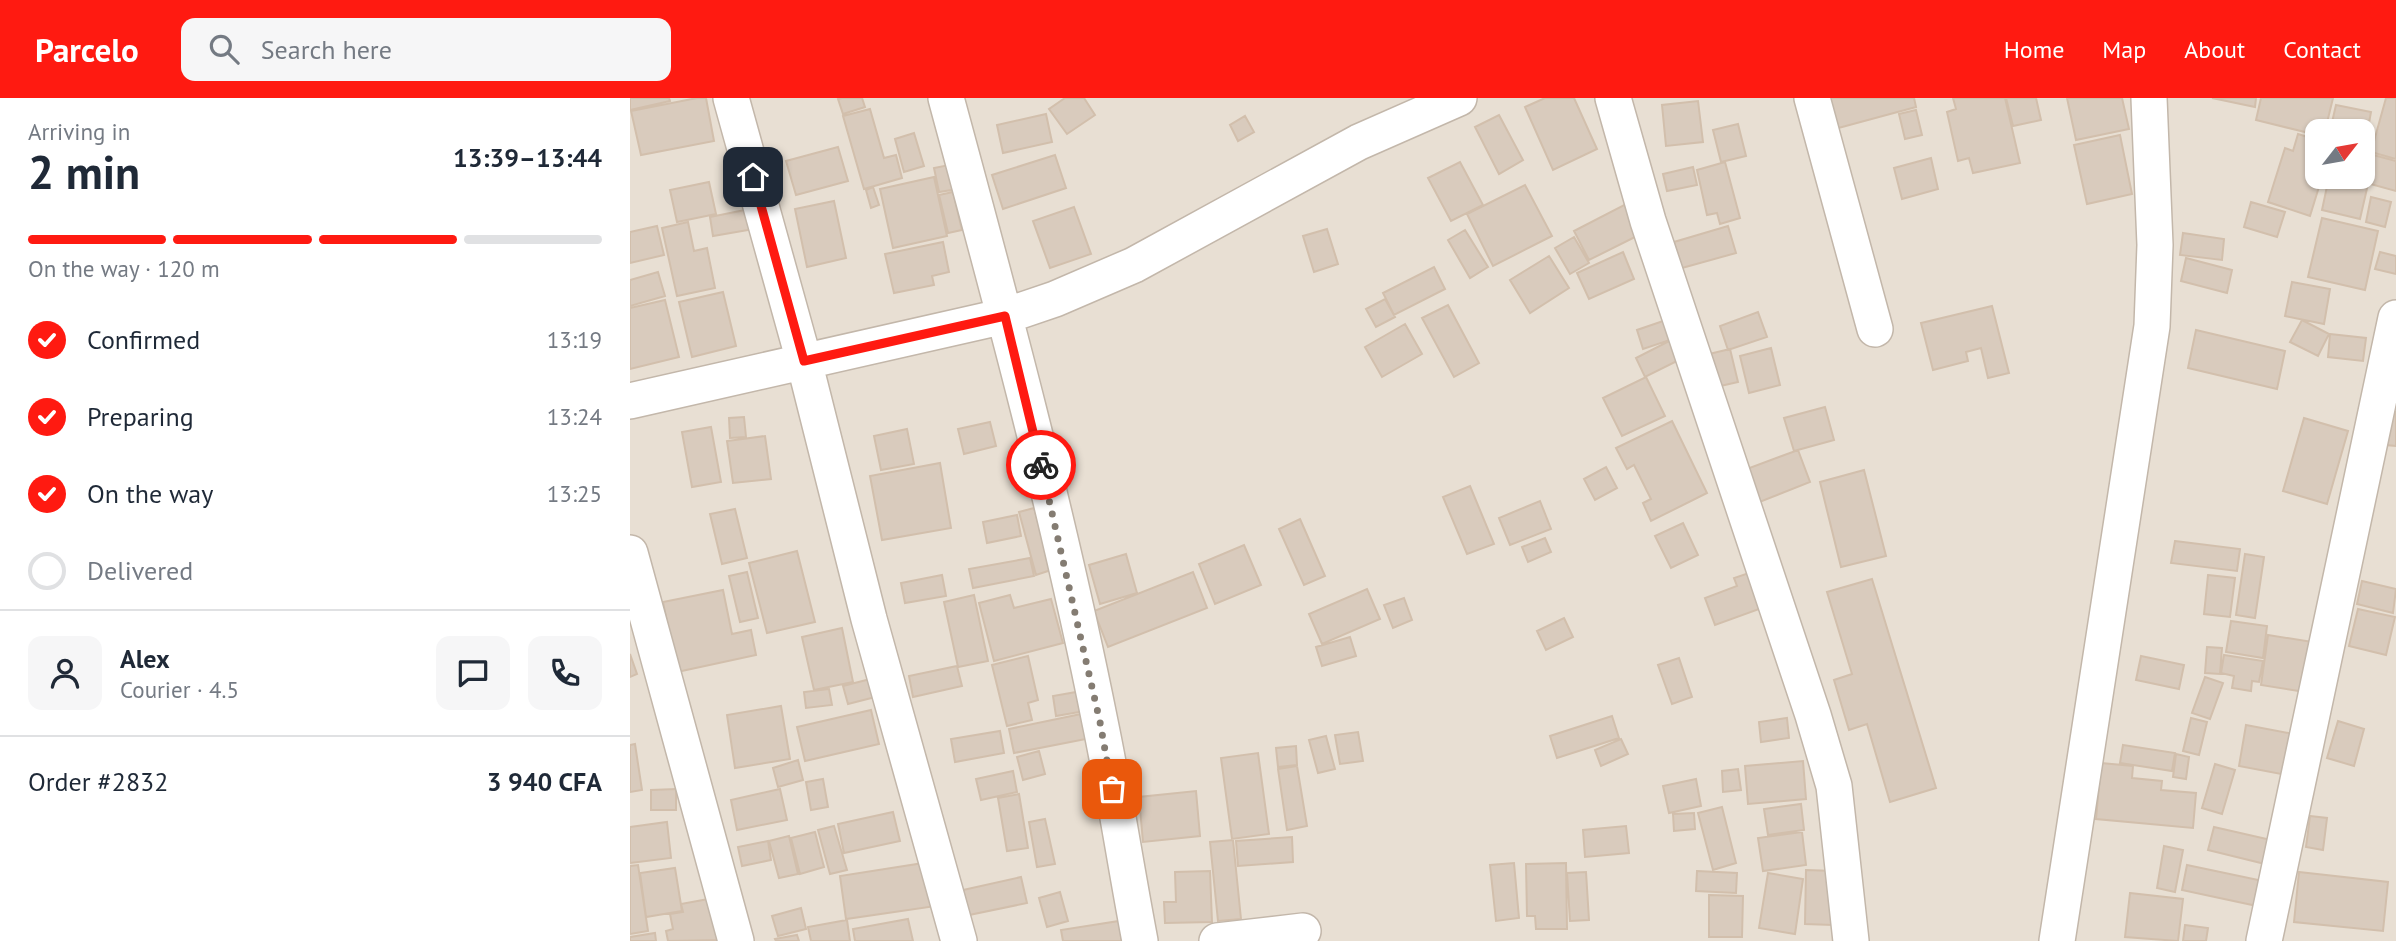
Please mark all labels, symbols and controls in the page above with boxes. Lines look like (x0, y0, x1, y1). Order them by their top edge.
search box (181, 18, 671, 81)
text: Parcelo (35, 28, 139, 71)
icon: search (205, 30, 243, 68)
text: Search here (261, 33, 392, 66)
text: Home (2004, 34, 2064, 65)
text: Map (2102, 34, 2146, 65)
text: About (2184, 34, 2245, 65)
text: Contact (2283, 34, 2361, 65)
text: Arriving in (28, 117, 130, 146)
north arrow (2305, 119, 2375, 189)
map controls (2305, 119, 2375, 189)
text: 13:39–13:44 (453, 141, 602, 174)
text: 2 min (28, 142, 140, 202)
pin (723, 147, 783, 207)
icon: home (734, 158, 772, 196)
text: On the way · 120 m (28, 254, 220, 283)
icon: check (28, 321, 66, 359)
text: Confirmed (87, 323, 200, 356)
text: 13:19 (547, 325, 602, 354)
icon: check (28, 398, 66, 436)
text: Preparing (87, 400, 194, 433)
text: 13:24 (547, 402, 602, 431)
courier (1006, 430, 1076, 500)
icon: bike (1022, 446, 1060, 484)
icon: check (28, 475, 66, 513)
text: On the way (87, 477, 213, 510)
text: 13:25 (547, 479, 602, 508)
text: Delivered (87, 554, 193, 587)
button: person (28, 636, 102, 710)
button: chat (436, 636, 510, 710)
button: phone (528, 636, 602, 710)
text: Alex (120, 642, 170, 675)
text: Courier · 4.5 (120, 675, 239, 704)
pin (1082, 759, 1142, 819)
text: Order #2832 (28, 765, 168, 798)
text: 3 940 CFA (487, 765, 602, 798)
icon: bag (1093, 770, 1131, 808)

